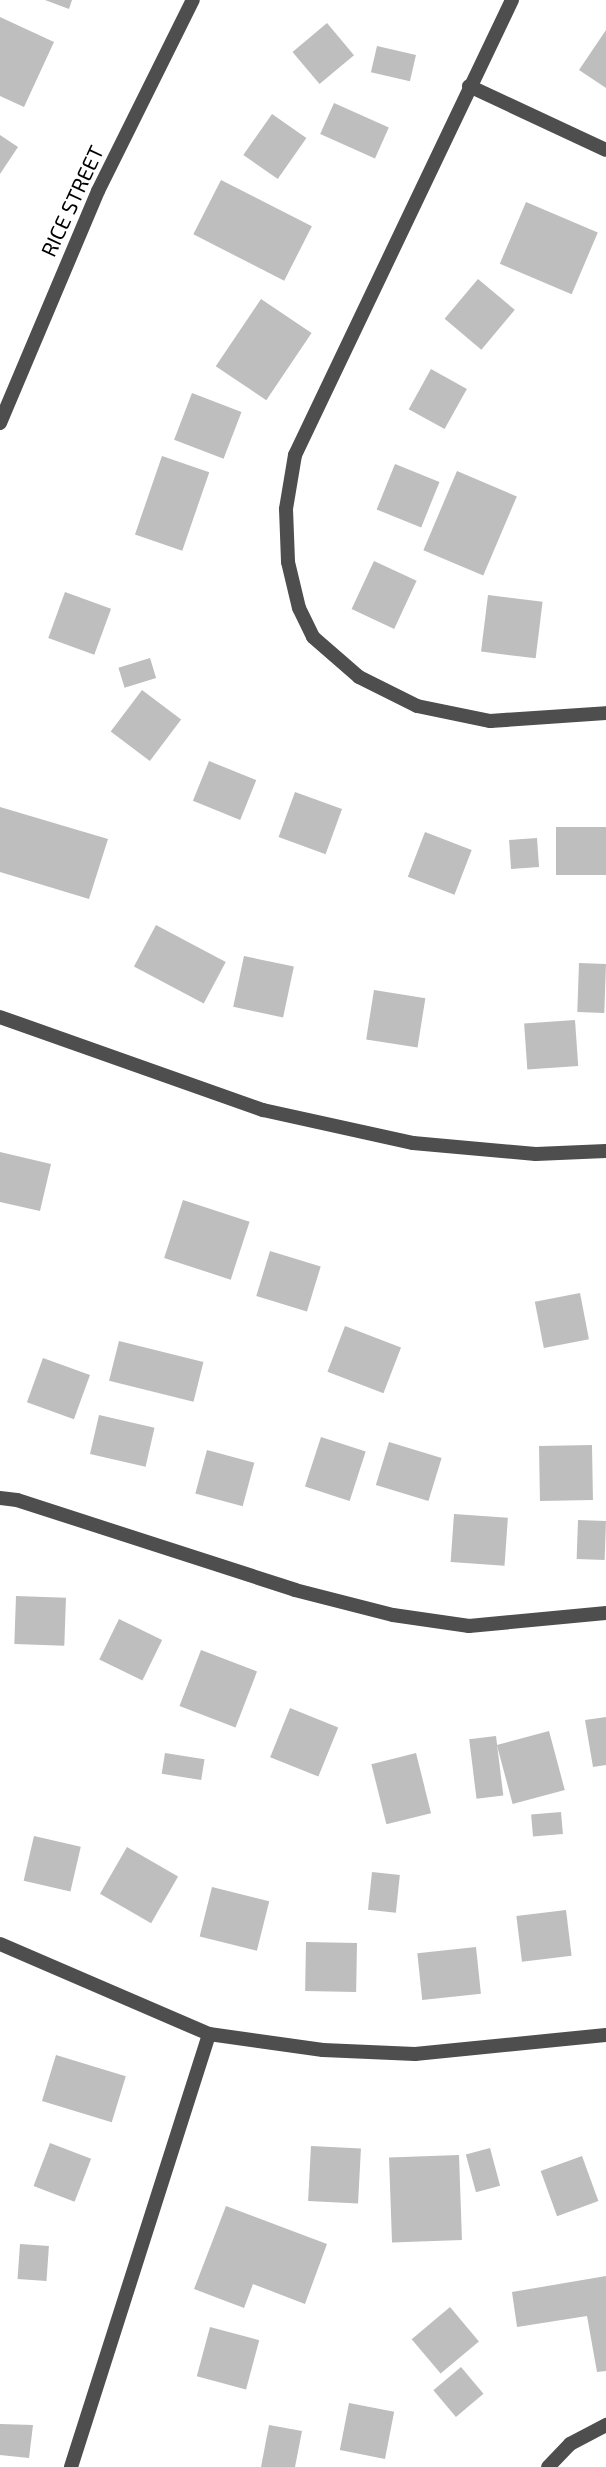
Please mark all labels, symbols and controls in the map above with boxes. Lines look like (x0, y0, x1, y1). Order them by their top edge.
street label: RICE STREET (35, 141, 109, 261)

